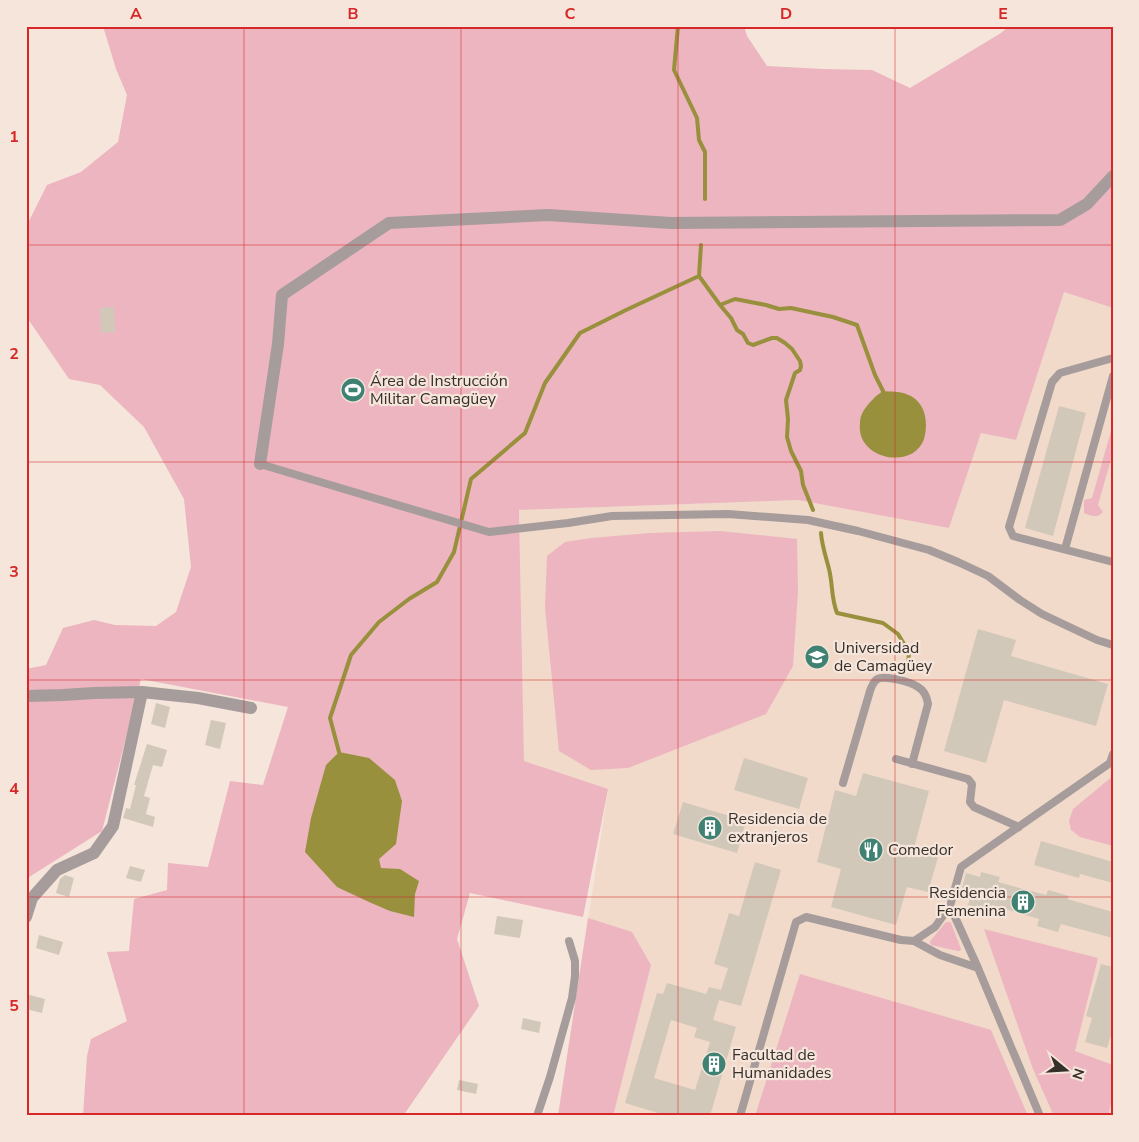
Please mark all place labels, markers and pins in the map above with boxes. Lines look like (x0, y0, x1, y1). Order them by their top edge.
place label: Área de Instrucción Militar Camagüey (370, 370, 508, 410)
sports icon: Área de Instrucción Militar Camagüey (340, 377, 366, 403)
place label: Universidad de Camagüey (834, 637, 933, 677)
school or university icon: Universidad de Camagüey (804, 644, 830, 670)
place label: Residencia de extranjeros (728, 808, 827, 848)
building icon: Residencia de extranjeros (697, 815, 723, 841)
restaurant icon: Comedor (858, 837, 884, 863)
place label: Comedor (888, 839, 954, 861)
place label: Residencia Femenina (929, 882, 1006, 922)
building icon: Residencia Femenina (1010, 889, 1036, 915)
place label: Facultad de Humanidades (732, 1044, 831, 1084)
building icon: Facultad de Humanidades (701, 1051, 727, 1077)

